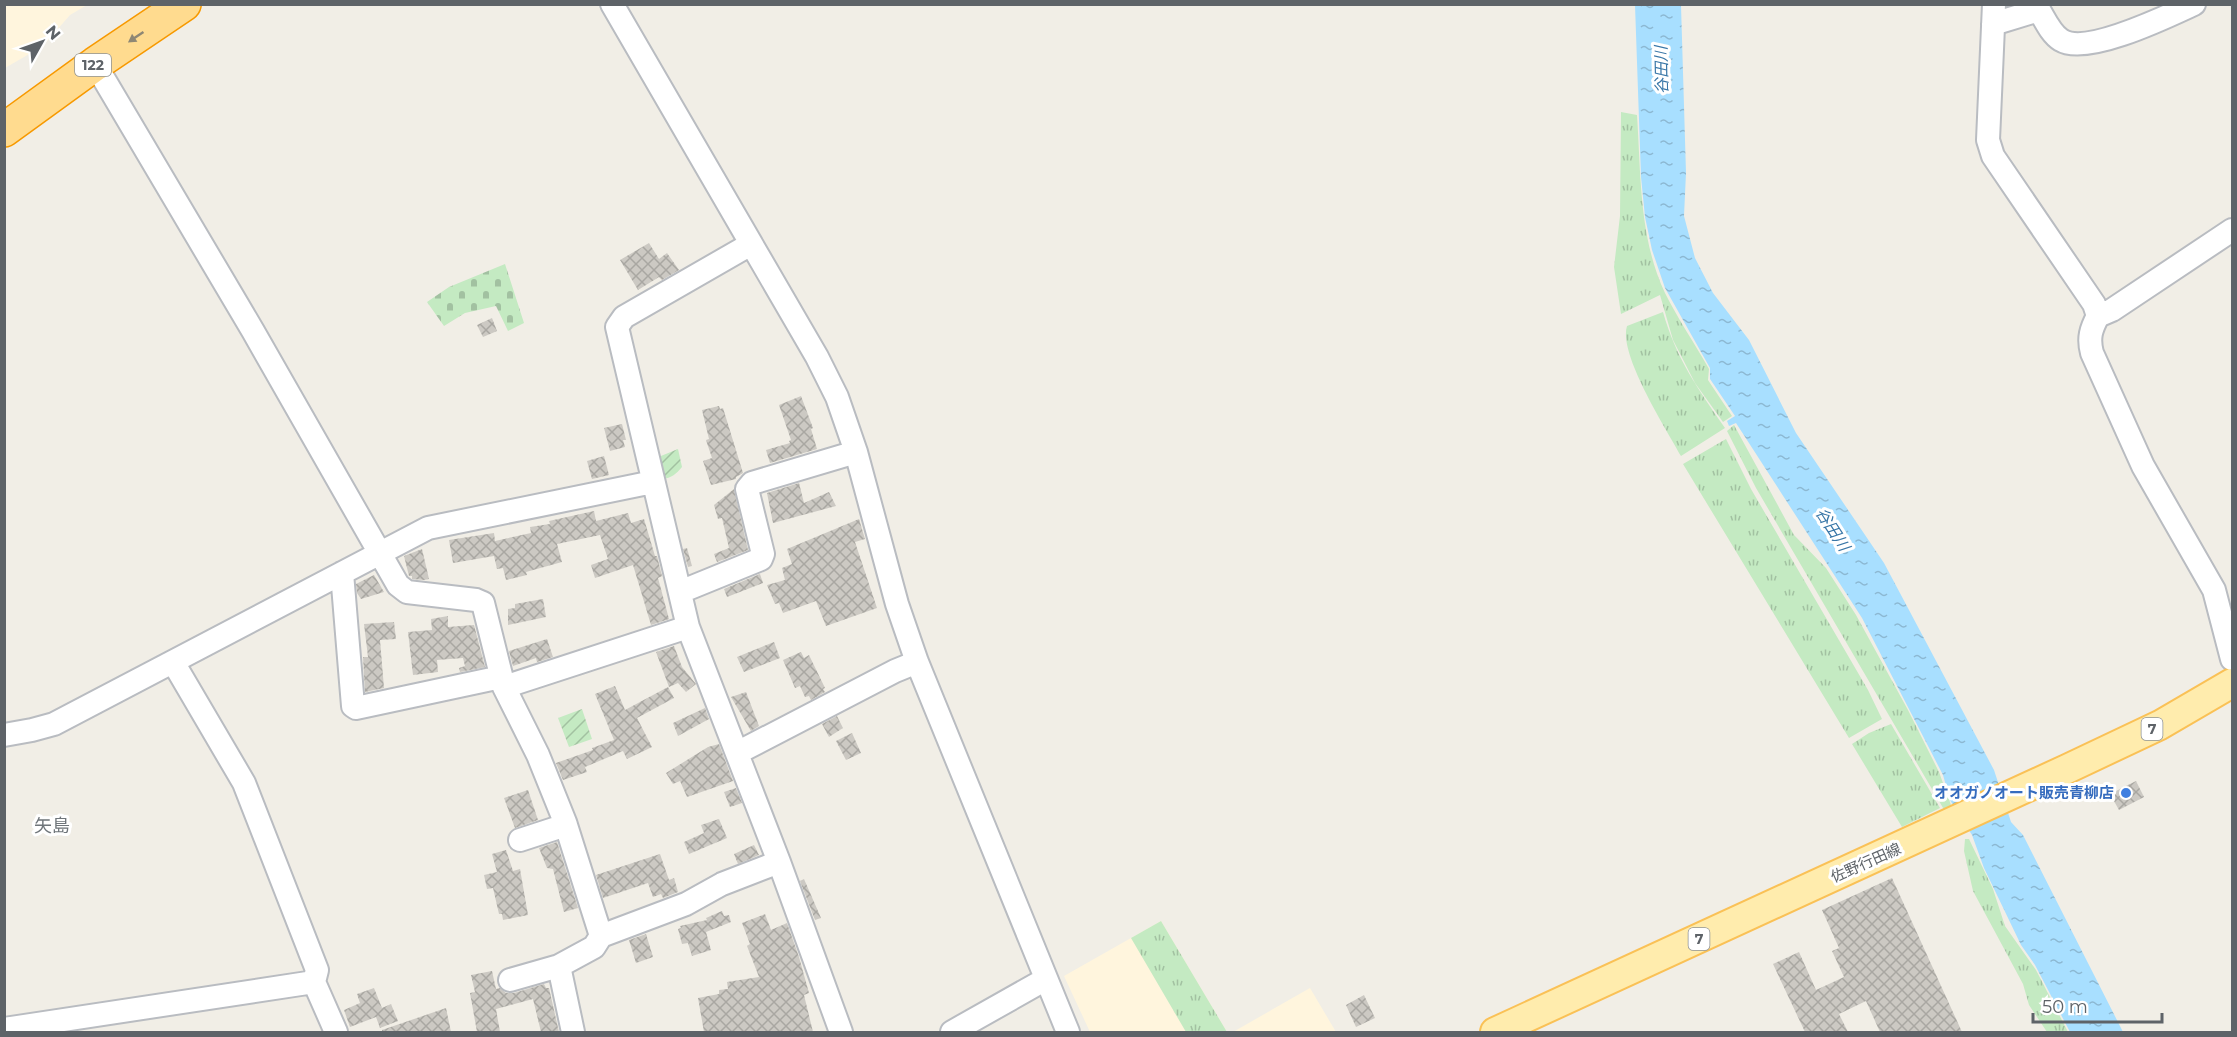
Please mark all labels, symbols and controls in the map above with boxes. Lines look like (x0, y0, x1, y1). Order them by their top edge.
north arrow (12, 12, 72, 72)
text: N (42, 22, 65, 44)
one-way arrow (128, 31, 144, 43)
water label: 谷田川 (1652, 44, 1671, 94)
road number: 122 (75, 54, 111, 76)
water label: 谷田川 (1812, 504, 1855, 556)
road number: 7 (2142, 718, 2162, 740)
place label: オオガノオート販売青柳店 (1934, 783, 2114, 802)
marker: オオガノオート販売青柳店 (2119, 786, 2133, 800)
district label: 矢島 (34, 815, 70, 837)
street label: 佐野行田線 (1828, 839, 1904, 886)
road number: 7 (1688, 928, 1710, 950)
scale bar (2033, 986, 2162, 1024)
text: 50 m (2042, 996, 2088, 1018)

